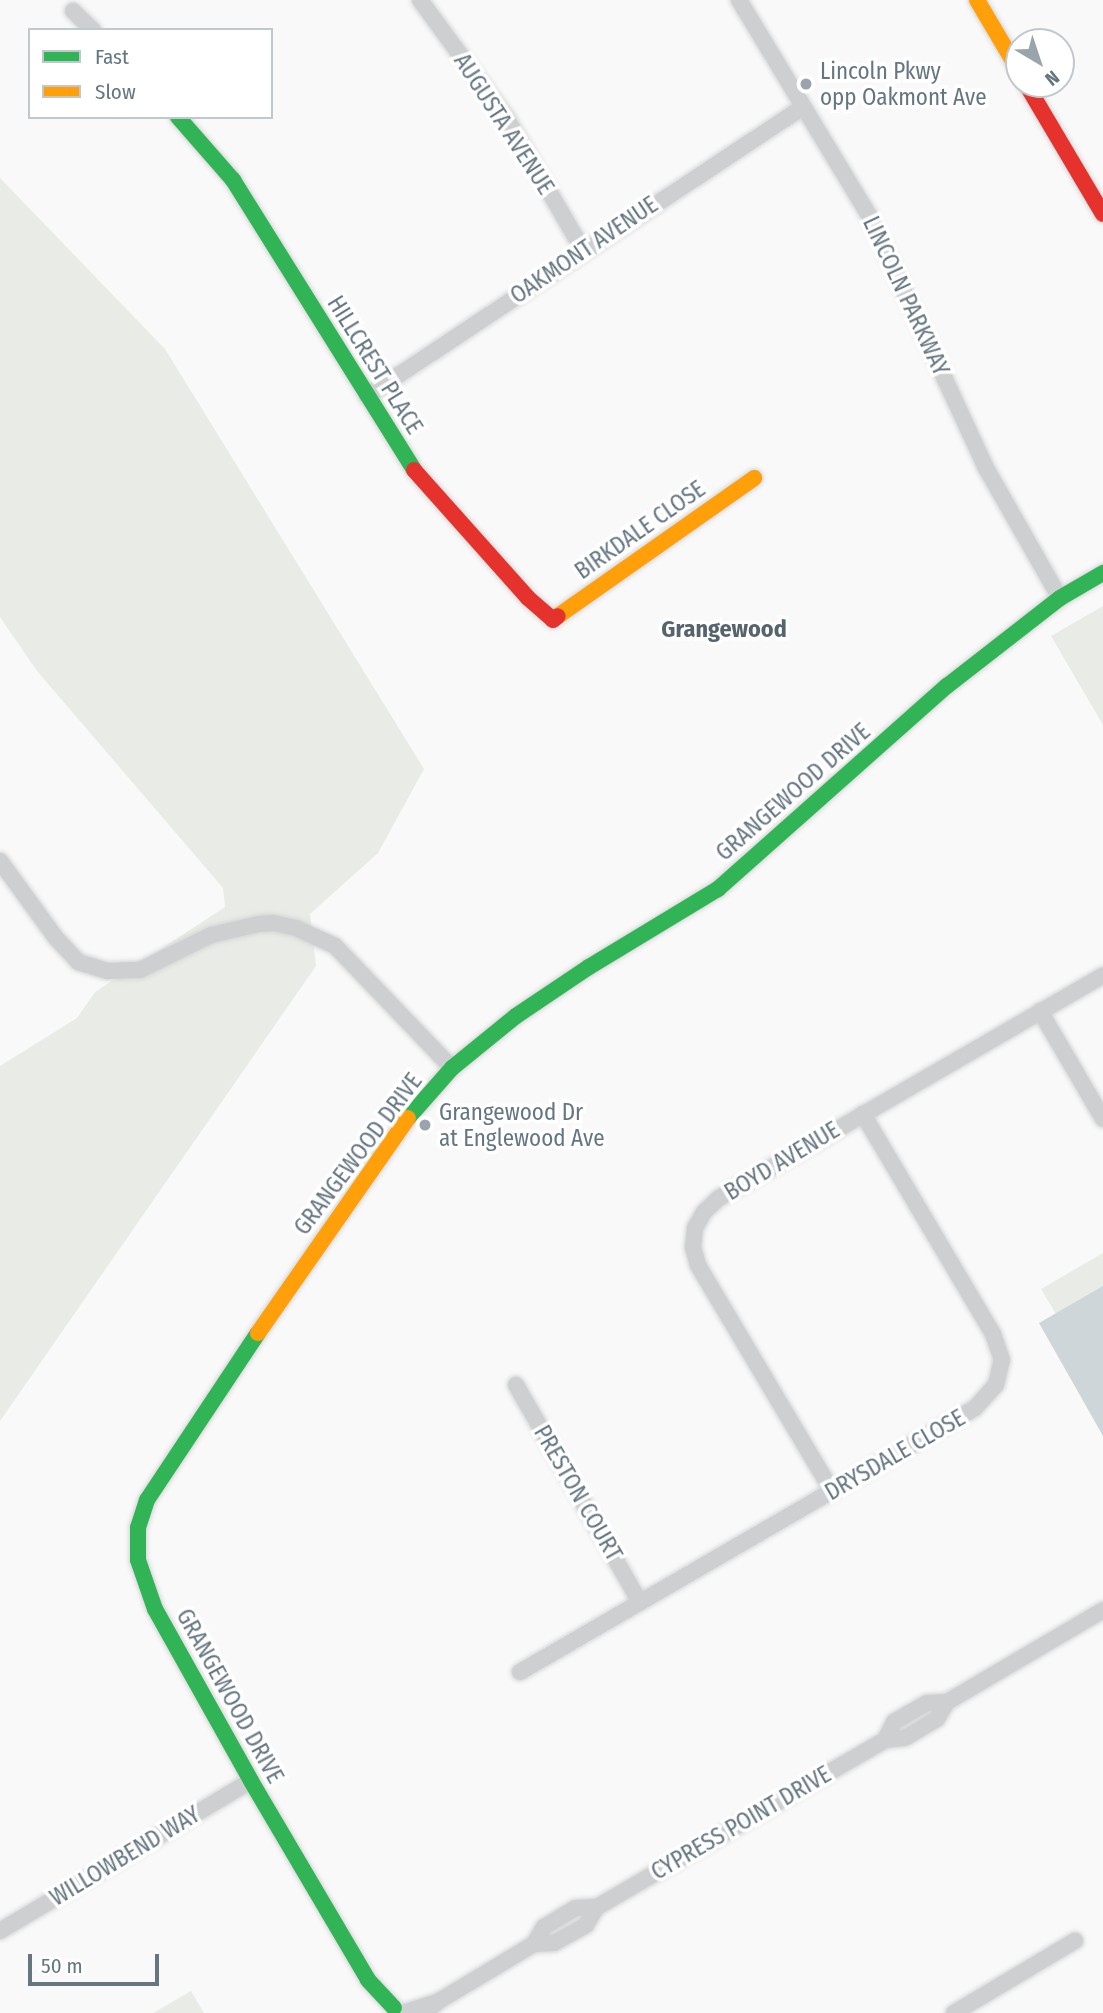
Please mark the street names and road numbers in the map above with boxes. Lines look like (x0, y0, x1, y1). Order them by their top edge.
street label: AUGUSTA AVENUE (448, 48, 560, 200)
street label: OAKMONT AVENUE (505, 191, 663, 309)
street label: LINCOLN PARKWAY (857, 212, 955, 380)
street label: HILLCREST PLACE (322, 291, 428, 439)
street label: BIRKDALE CLOSE (570, 475, 710, 585)
street label: GRANGEWOOD DRIVE (710, 718, 876, 866)
street label: GRANGEWOOD DRIVE (288, 1068, 428, 1240)
street label: BOYD AVENUE (720, 1116, 844, 1206)
street label: DRYSDALE CLOSE (820, 1404, 970, 1506)
street label: PRESTON COURT (528, 1420, 628, 1566)
street label: GRANGEWOOD DRIVE (171, 1604, 289, 1788)
street label: CYPRESS POINT DRIVE (646, 1760, 836, 1886)
street label: WILLOWBEND WAY (45, 1800, 205, 1912)

